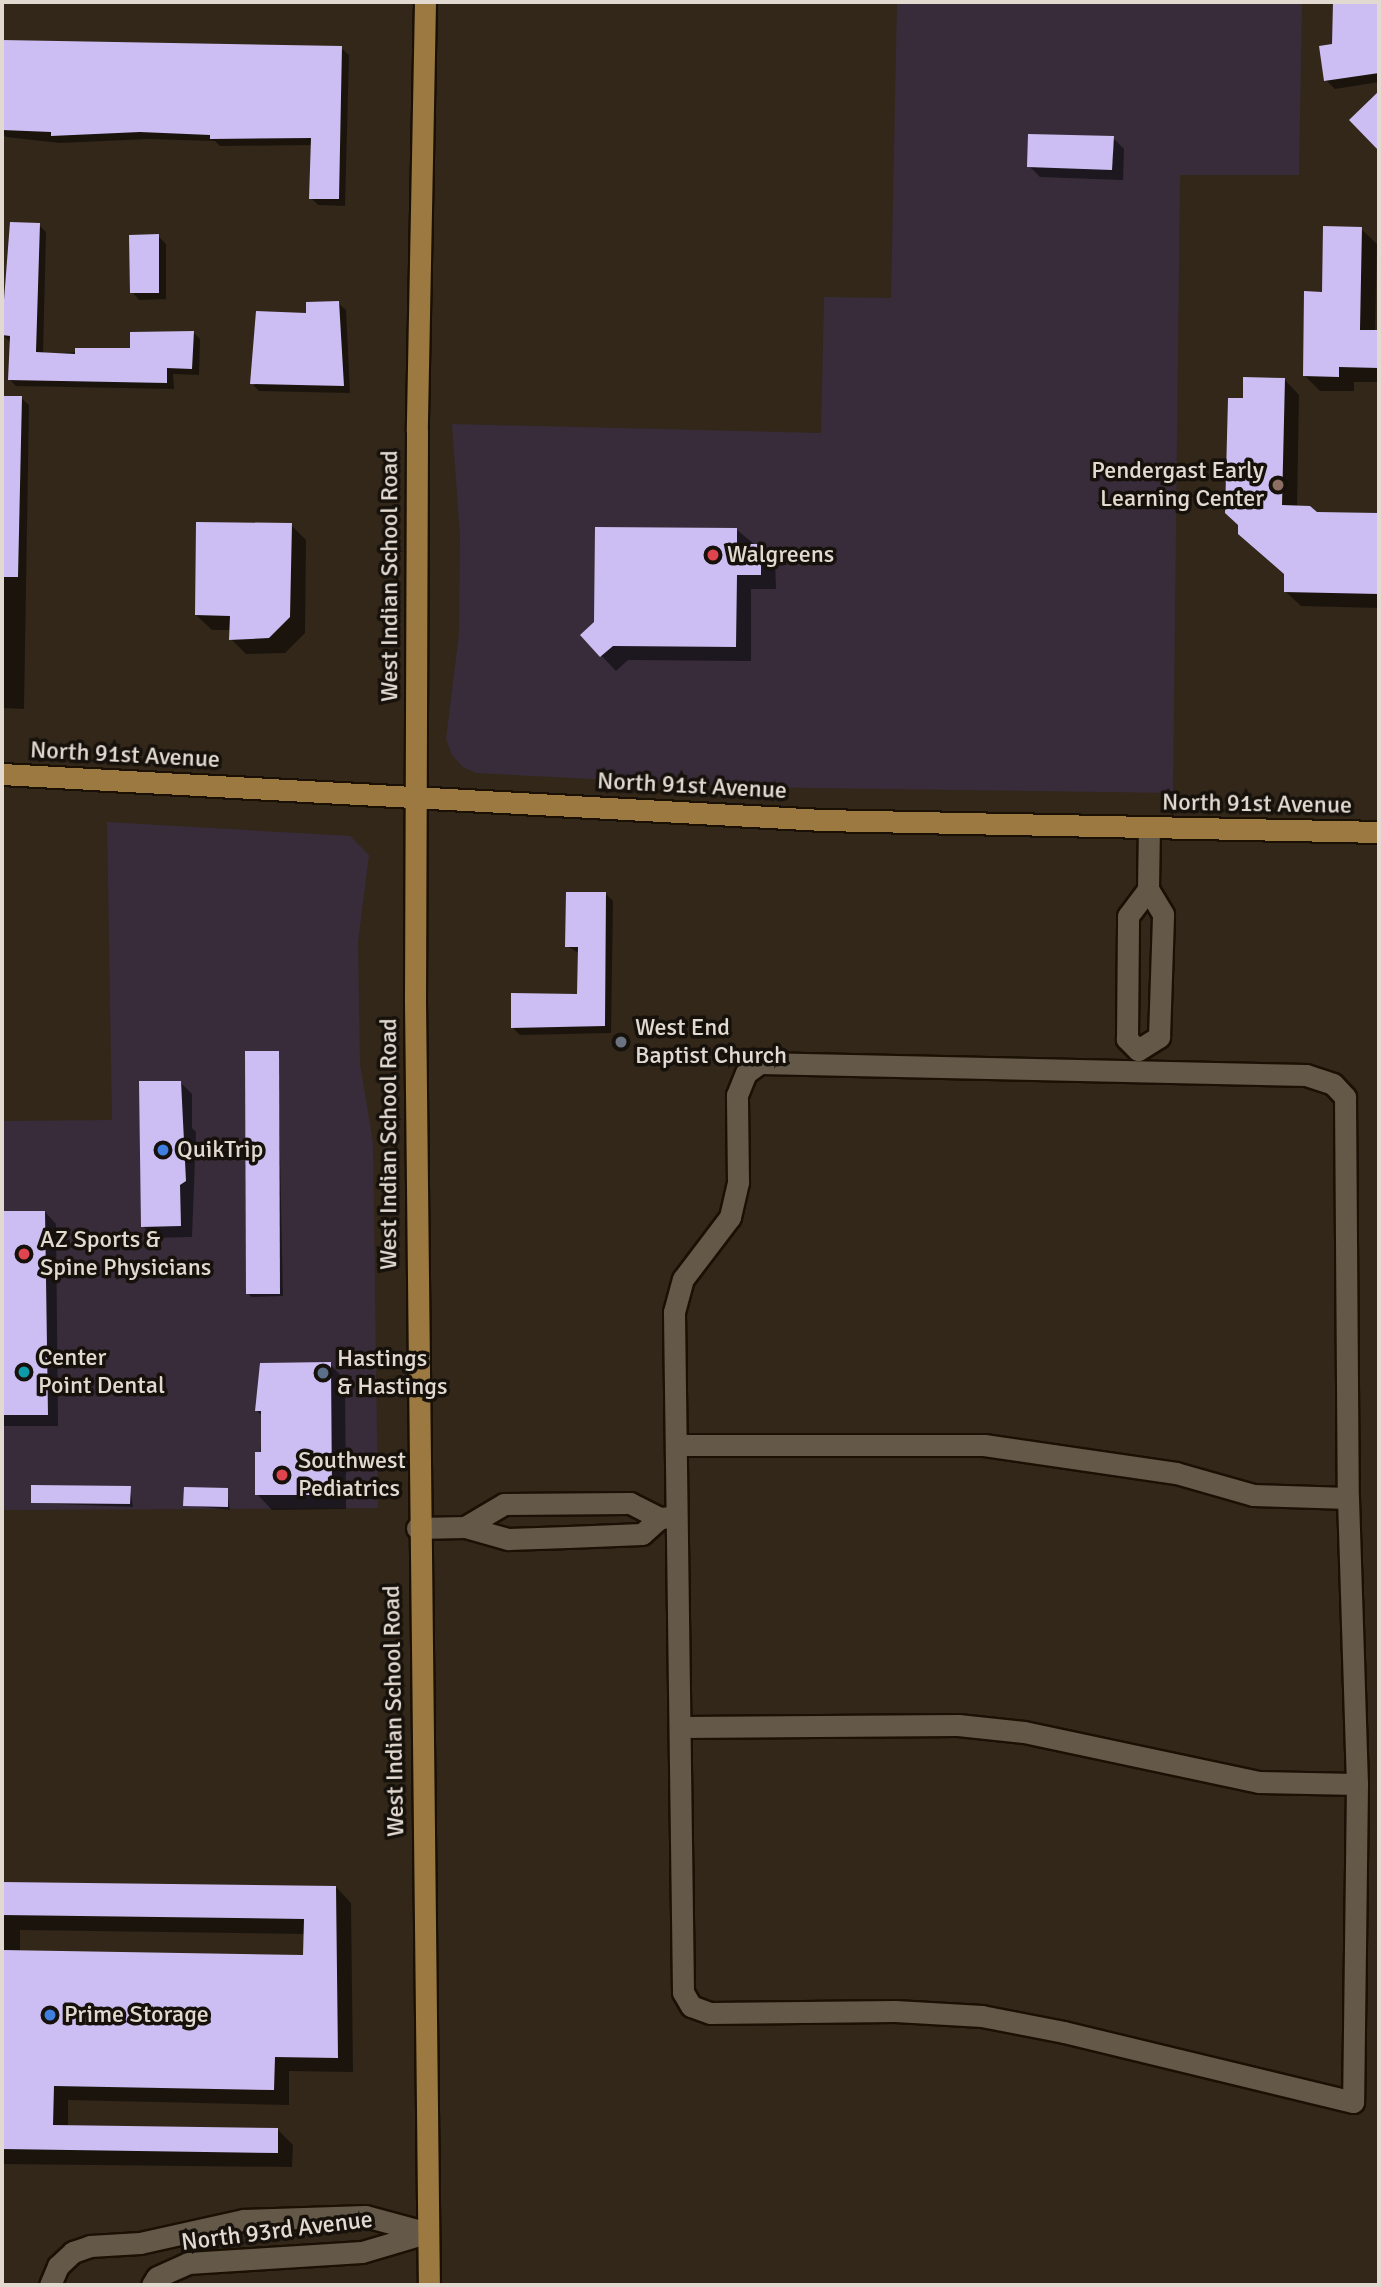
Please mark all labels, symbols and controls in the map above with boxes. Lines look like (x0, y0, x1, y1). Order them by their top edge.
street label: West Indian School Road (376, 450, 404, 702)
place label: Pendergast Early Learning Center (1091, 457, 1264, 513)
marker: Pendergast Early Learning Center (1270, 477, 1286, 493)
place label: Walgreens (727, 541, 834, 569)
marker: Walgreens (705, 547, 721, 563)
street label: North 91st Avenue (29, 736, 221, 774)
street label: North 91st Avenue (596, 767, 788, 805)
street label: North 91st Avenue (1162, 788, 1352, 820)
place label: West End Baptist Church (635, 1014, 787, 1070)
street label: West Indian School Road (375, 1018, 403, 1270)
marker: West End Baptist Church (613, 1034, 629, 1050)
place label: QuikTrip (177, 1136, 263, 1164)
marker: QuikTrip (155, 1142, 171, 1158)
place label: AZ Sports & Spine Physicians (40, 1226, 211, 1282)
marker: AZ Sports & Spine Physicians (14, 1244, 34, 1264)
place label: Center Point Dental (38, 1344, 165, 1400)
place label: Hastings & Hastings (337, 1345, 447, 1401)
marker: Center Point Dental (16, 1364, 32, 1380)
marker: Hastings & Hastings (315, 1365, 331, 1381)
place label: Southwest Pediatrics (298, 1447, 406, 1503)
marker: Southwest Pediatrics (272, 1465, 292, 1485)
street label: West Indian School Road (377, 1585, 411, 1837)
place label: Prime Storage (64, 2001, 209, 2029)
marker: Prime Storage (42, 2007, 58, 2023)
street label: North 93rd Avenue (180, 2205, 374, 2257)

